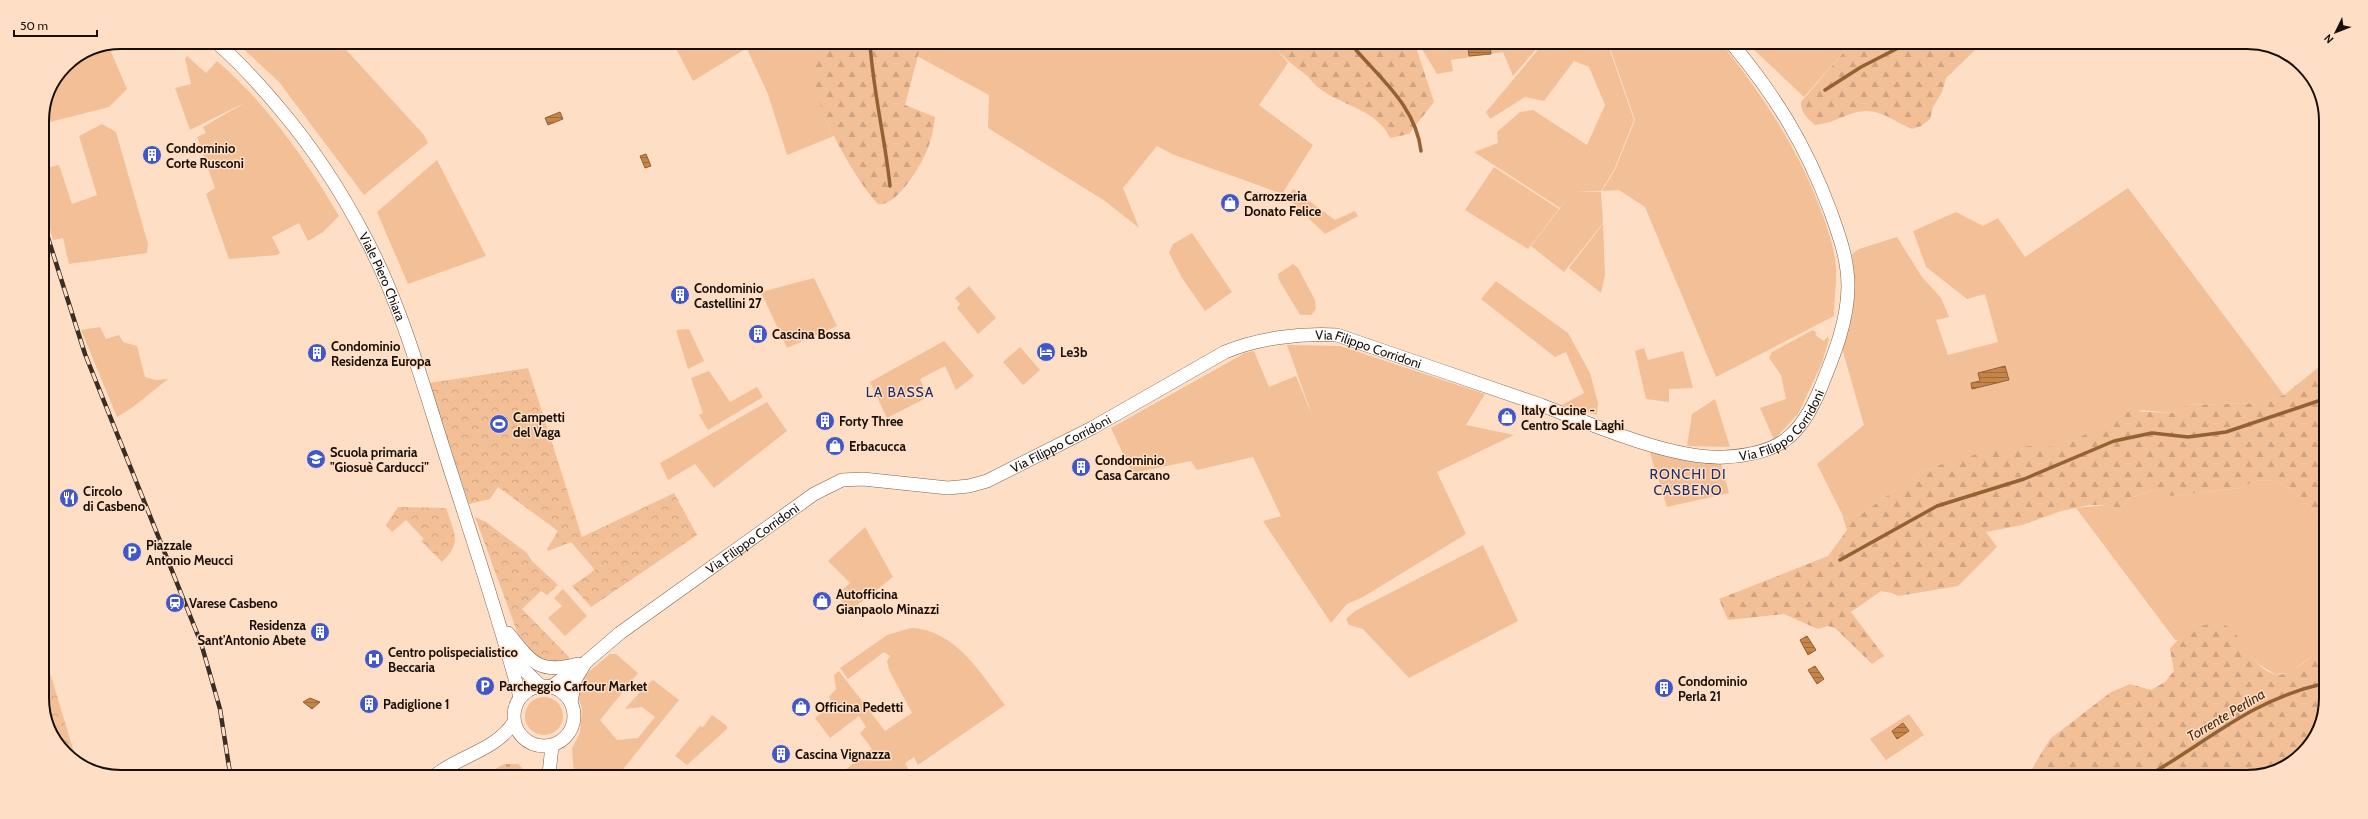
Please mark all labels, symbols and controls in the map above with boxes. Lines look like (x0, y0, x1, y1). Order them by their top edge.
scale bar (14, 12, 97, 38)
north arrow (2316, 12, 2356, 52)
text: 50 m (20, 18, 48, 33)
text: N (2321, 31, 2336, 46)
place label: Condominio Corte Rusconi (166, 140, 244, 171)
building icon: Condominio Corte Rusconi (141, 144, 163, 166)
place label: Carrozzeria Donato Felice (1244, 188, 1322, 219)
shop icon: Carrozzeria Donato Felice (1219, 192, 1241, 214)
street label: Viale Piero Chiara (356, 229, 409, 324)
place label: Condominio Castellini 27 (694, 280, 764, 311)
building icon: Condominio Castellini 27 (669, 284, 691, 306)
building icon: Cascina Bossa (747, 323, 769, 345)
place label: Cascina Bossa (772, 326, 851, 342)
street label: Via Filippo Corridoni (1315, 327, 1424, 372)
place label: Condominio Residenza Europa (331, 338, 431, 369)
hotel icon: Le3b (1035, 341, 1057, 363)
building icon: Condominio Residenza Europa (306, 342, 328, 364)
place label: Le3b (1060, 344, 1088, 360)
district label: LA BASSA (866, 383, 934, 401)
street label: Via Filippo Corridoni (1738, 387, 1827, 464)
place label: Italy Cucine - Centro Scale Laghi (1521, 402, 1624, 433)
shop icon: Italy Cucine - Centro Scale Laghi (1496, 406, 1518, 428)
place label: Campetti del Vaga (513, 409, 565, 440)
building icon: Forty Three (814, 410, 836, 432)
street label: Via Filippo Corridoni (1008, 411, 1114, 476)
sports icon: Campetti del Vaga (488, 413, 510, 435)
place label: Forty Three (839, 413, 904, 429)
shop icon: Erbacucca (824, 435, 846, 457)
place label: Erbacucca (849, 438, 906, 454)
place label: Scuola primaria "Giosuè Carducci" (330, 444, 429, 475)
school or university icon: Scuola primaria "Giosuè Carducci" (305, 448, 327, 470)
place label: Condominio Casa Carcano (1095, 452, 1170, 483)
building icon: Condominio Casa Carcano (1070, 456, 1092, 478)
district label: RONCHI DI CASBENO (1649, 465, 1727, 499)
place label: Circolo di Casbeno (83, 483, 146, 514)
restaurant icon: Circolo di Casbeno (58, 487, 80, 509)
street label: Via Filippo Corridoni (703, 499, 802, 577)
place label: Piazzale Antonio Meucci (146, 537, 233, 568)
parking icon: Piazzale Antonio Meucci (121, 541, 143, 563)
place label: Autofficina Gianpaolo Minazzi (836, 586, 939, 617)
shop icon: Autofficina Gianpaolo Minazzi (811, 590, 833, 612)
station icon: Varese Casbeno (164, 592, 186, 614)
place label: Varese Casbeno (189, 595, 278, 611)
place label: Residenza Sant'Antonio Abete (197, 617, 307, 648)
building icon: Residenza Sant'Antonio Abete (309, 621, 331, 643)
place label: Centro polispecialistico Beccaria (388, 644, 519, 675)
hospital icon: Centro polispecialistico Beccaria (363, 648, 385, 670)
place label: Condominio Perla 21 (1678, 673, 1748, 704)
parking icon: Parcheggio Carfour Market (474, 675, 496, 697)
building icon: Condominio Perla 21 (1653, 677, 1675, 699)
place label: Parcheggio Carfour Market (499, 678, 648, 694)
water label: Torrente Perlina (2184, 685, 2268, 745)
building icon: Padiglione 1 (358, 693, 380, 715)
place label: Padiglione 1 (383, 696, 450, 712)
shop icon: Officina Pedetti (790, 696, 812, 718)
place label: Officina Pedetti (815, 699, 903, 715)
building icon: Cascina Vignazza (770, 743, 792, 765)
place label: Cascina Vignazza (795, 746, 891, 762)

